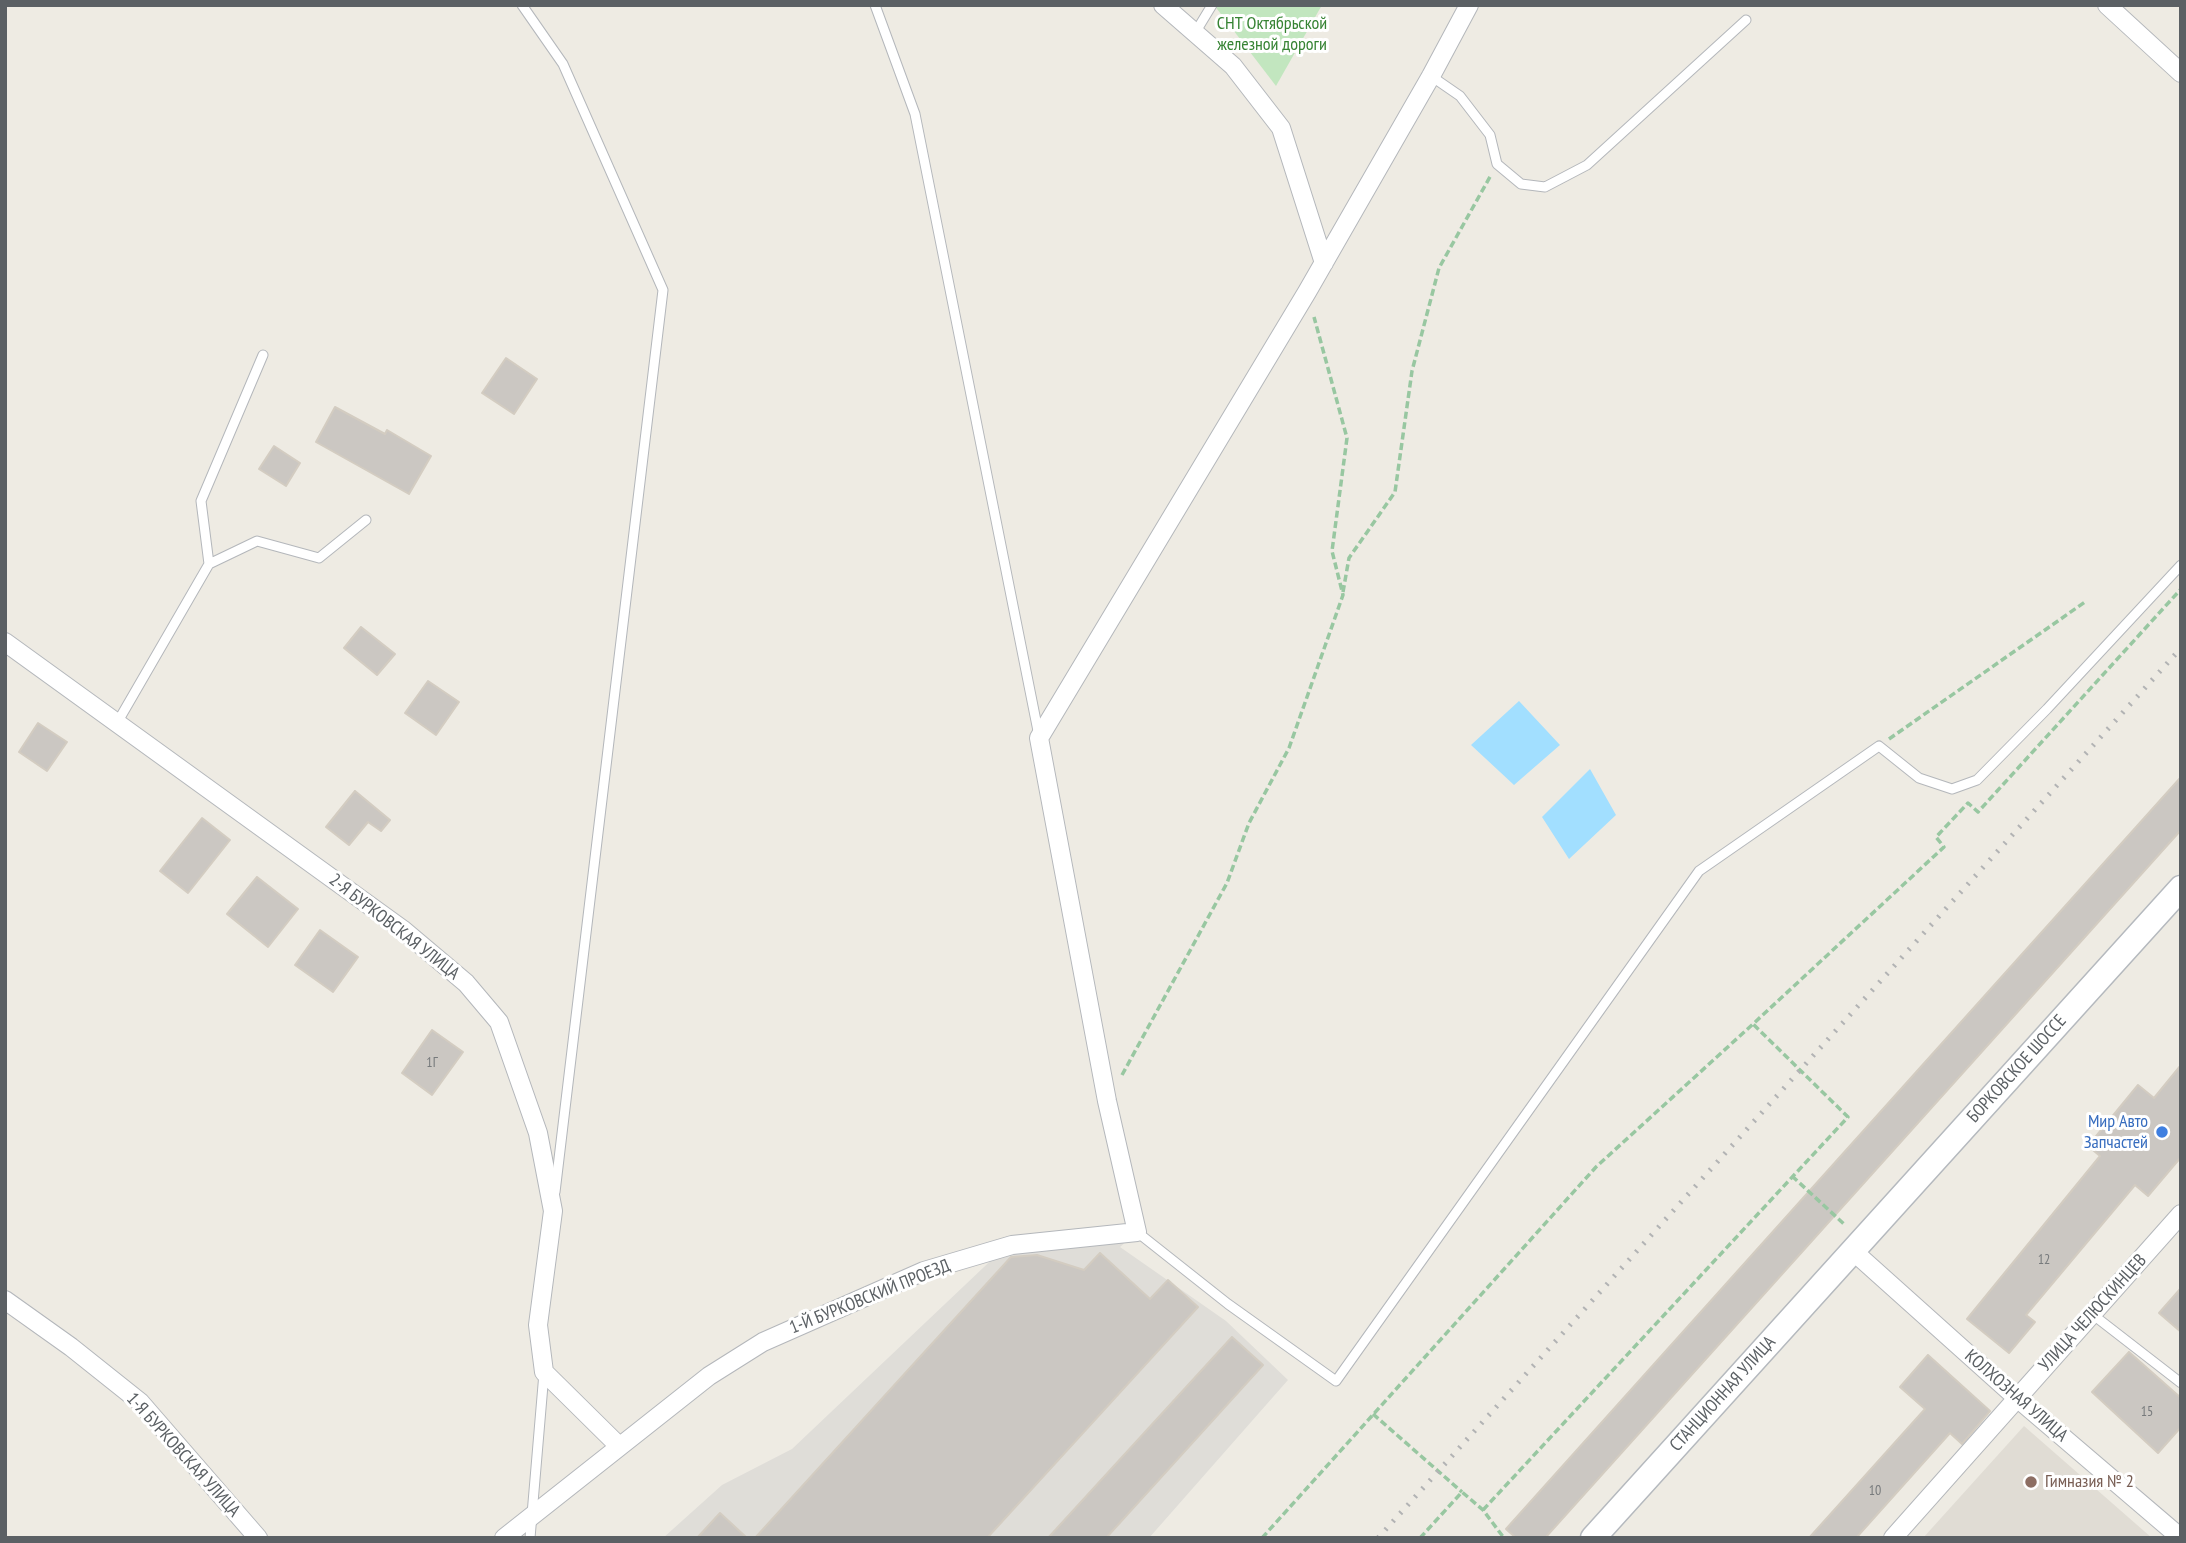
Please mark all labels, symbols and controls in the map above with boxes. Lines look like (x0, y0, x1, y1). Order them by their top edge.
park label: СНТ Октябрьской железной дороги (1217, 13, 1327, 56)
street label: 2-Я БУРКОВСКАЯ УЛИЦА (325, 869, 463, 985)
street label: БОРКОВСКОЕ ШОССЕ (1963, 1011, 2071, 1127)
house number: 1Г (426, 1055, 438, 1071)
place label: Мир Авто Запчастей (2084, 1111, 2148, 1154)
marker: Мир Авто Запчастей (2154, 1124, 2170, 1140)
street label: УЛИЦА ЧЕЛЮСКИНЦЕВ (2035, 1250, 2151, 1376)
house number: 12 (2038, 1252, 2050, 1268)
street label: 1-Й БУРКОВСКИЙ ПРОЕЗД (787, 1255, 953, 1339)
street label: СТАНЦИОННАЯ УЛИЦА (1666, 1332, 1780, 1456)
street label: КОЛХОЗНАЯ УЛИЦА (1960, 1345, 2072, 1447)
street label: 1-Я БУРКОВСКАЯ УЛИЦА (122, 1389, 244, 1521)
house number: 15 (2141, 1404, 2153, 1420)
place label: Гимназия № 2 (2045, 1471, 2134, 1493)
marker: Гимназия № 2 (2023, 1474, 2039, 1490)
house number: 10 (1869, 1483, 1881, 1499)

